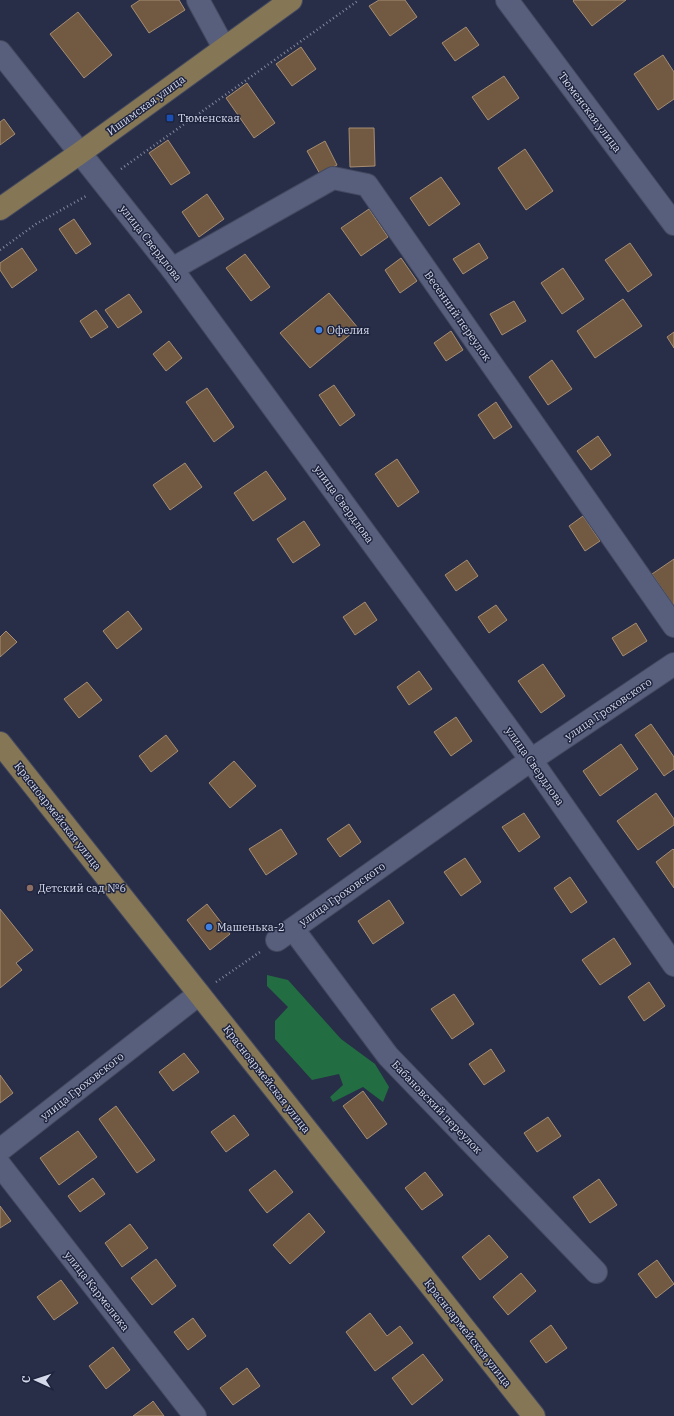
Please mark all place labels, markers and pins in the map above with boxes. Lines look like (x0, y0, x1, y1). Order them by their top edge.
place label: Тюменская (178, 111, 240, 125)
marker: Тюменская (165, 113, 175, 123)
place label: Офелия (327, 323, 370, 337)
marker: Офелия (314, 325, 324, 335)
place label: Детский сад №6 (38, 881, 126, 895)
marker: Детский сад №6 (25, 883, 35, 893)
place label: Машенька-2 (217, 920, 285, 934)
marker: Машенька-2 (204, 922, 214, 932)

